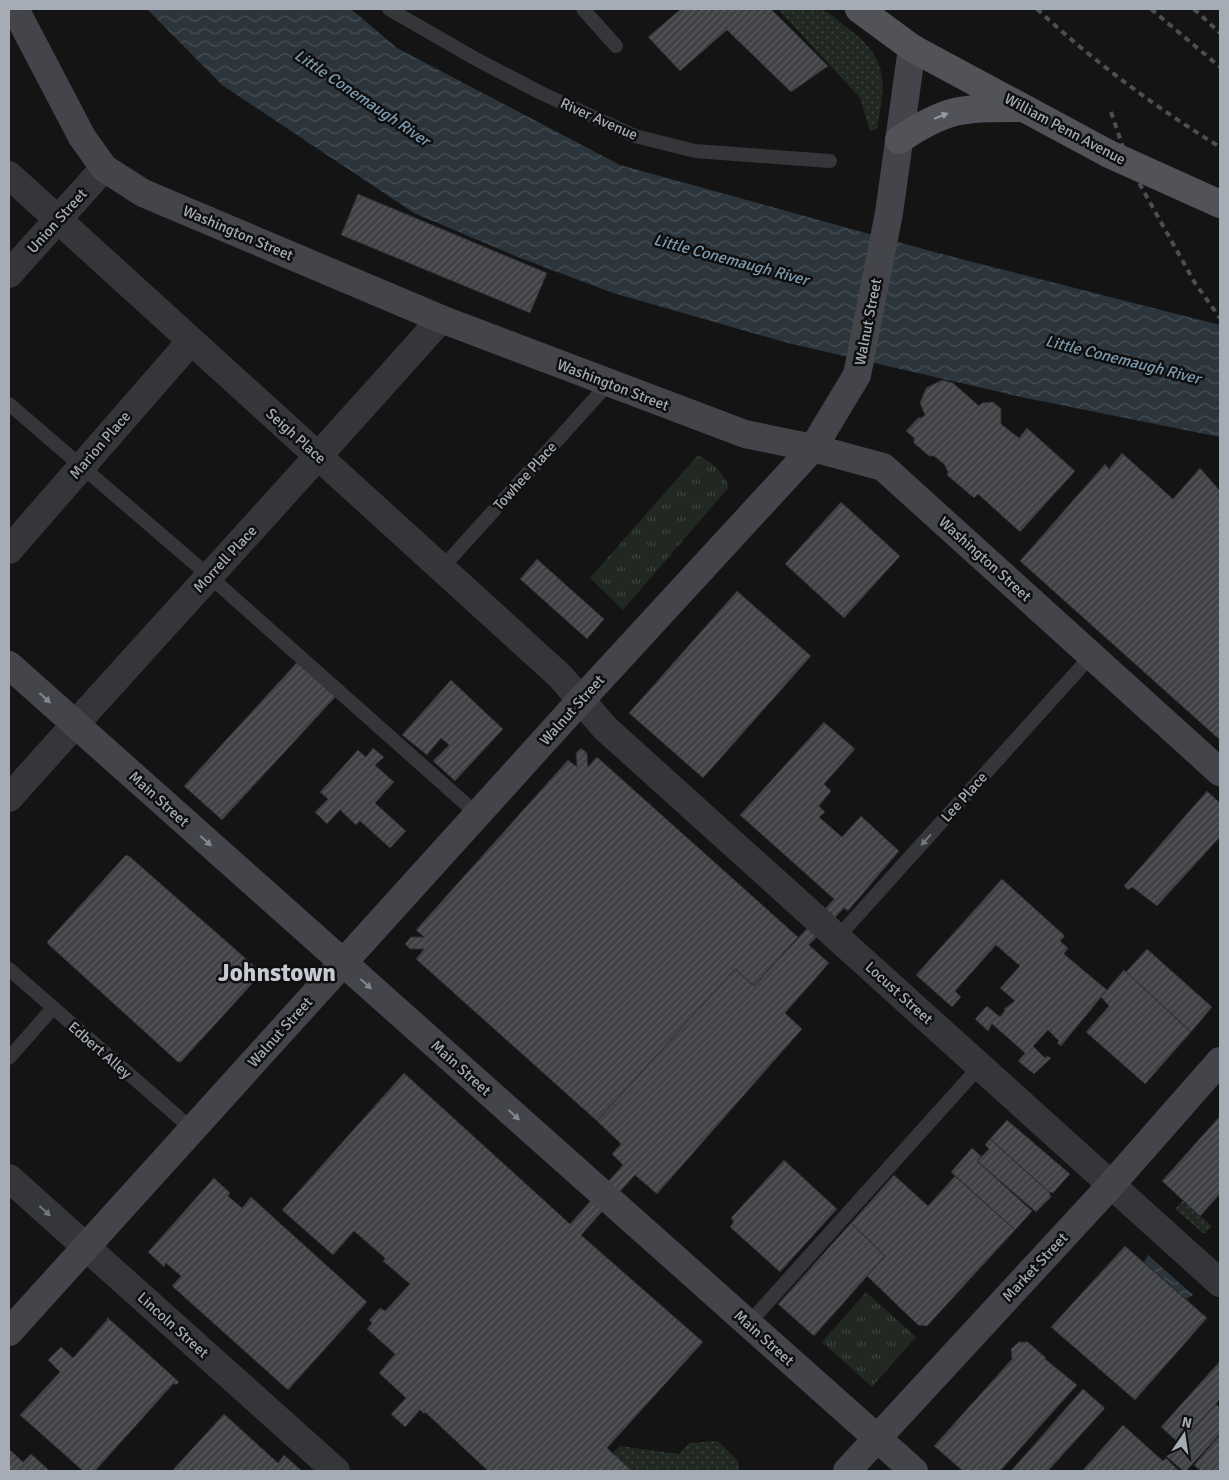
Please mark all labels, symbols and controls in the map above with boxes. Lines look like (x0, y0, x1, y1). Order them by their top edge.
water label: Little Conemaugh River (290, 45, 435, 152)
street label: William Penn Avenue (1001, 89, 1129, 169)
street label: River Avenue (558, 94, 640, 144)
one-way arrow (934, 111, 948, 119)
street label: Union Street (23, 185, 91, 257)
street label: Washington Street (180, 202, 296, 264)
water label: Little Conemaugh River (652, 230, 813, 291)
street label: Walnut Street (851, 277, 885, 367)
water label: Little Conemaugh River (1043, 331, 1205, 389)
street label: Washington Street (555, 355, 671, 415)
street label: Seigh Place (262, 404, 330, 468)
street label: Marion Place (66, 407, 134, 483)
street label: Towhee Place (490, 438, 560, 514)
street label: Washington Street (935, 513, 1035, 605)
street label: Morrell Place (189, 522, 261, 596)
street label: Walnut Street (536, 671, 608, 749)
one-way arrow (39, 692, 51, 704)
street label: Main Street (125, 767, 193, 831)
street label: Lee Place (937, 768, 991, 826)
one-way arrow (920, 833, 931, 846)
one-way arrow (199, 835, 211, 847)
district label: Johnstown (218, 957, 336, 988)
street label: Locust Street (861, 958, 937, 1028)
one-way arrow (360, 978, 373, 989)
street label: Walnut Street (244, 993, 316, 1071)
street label: Edbert Alley (65, 1018, 135, 1082)
street label: Main Street (427, 1036, 495, 1100)
one-way arrow (507, 1109, 519, 1121)
one-way arrow (39, 1205, 51, 1217)
street label: Market Street (999, 1229, 1071, 1305)
street label: Lincoln Street (134, 1288, 212, 1362)
street label: Main Street (730, 1306, 798, 1370)
north arrow (1159, 1410, 1209, 1460)
text: N (1180, 1413, 1193, 1432)

